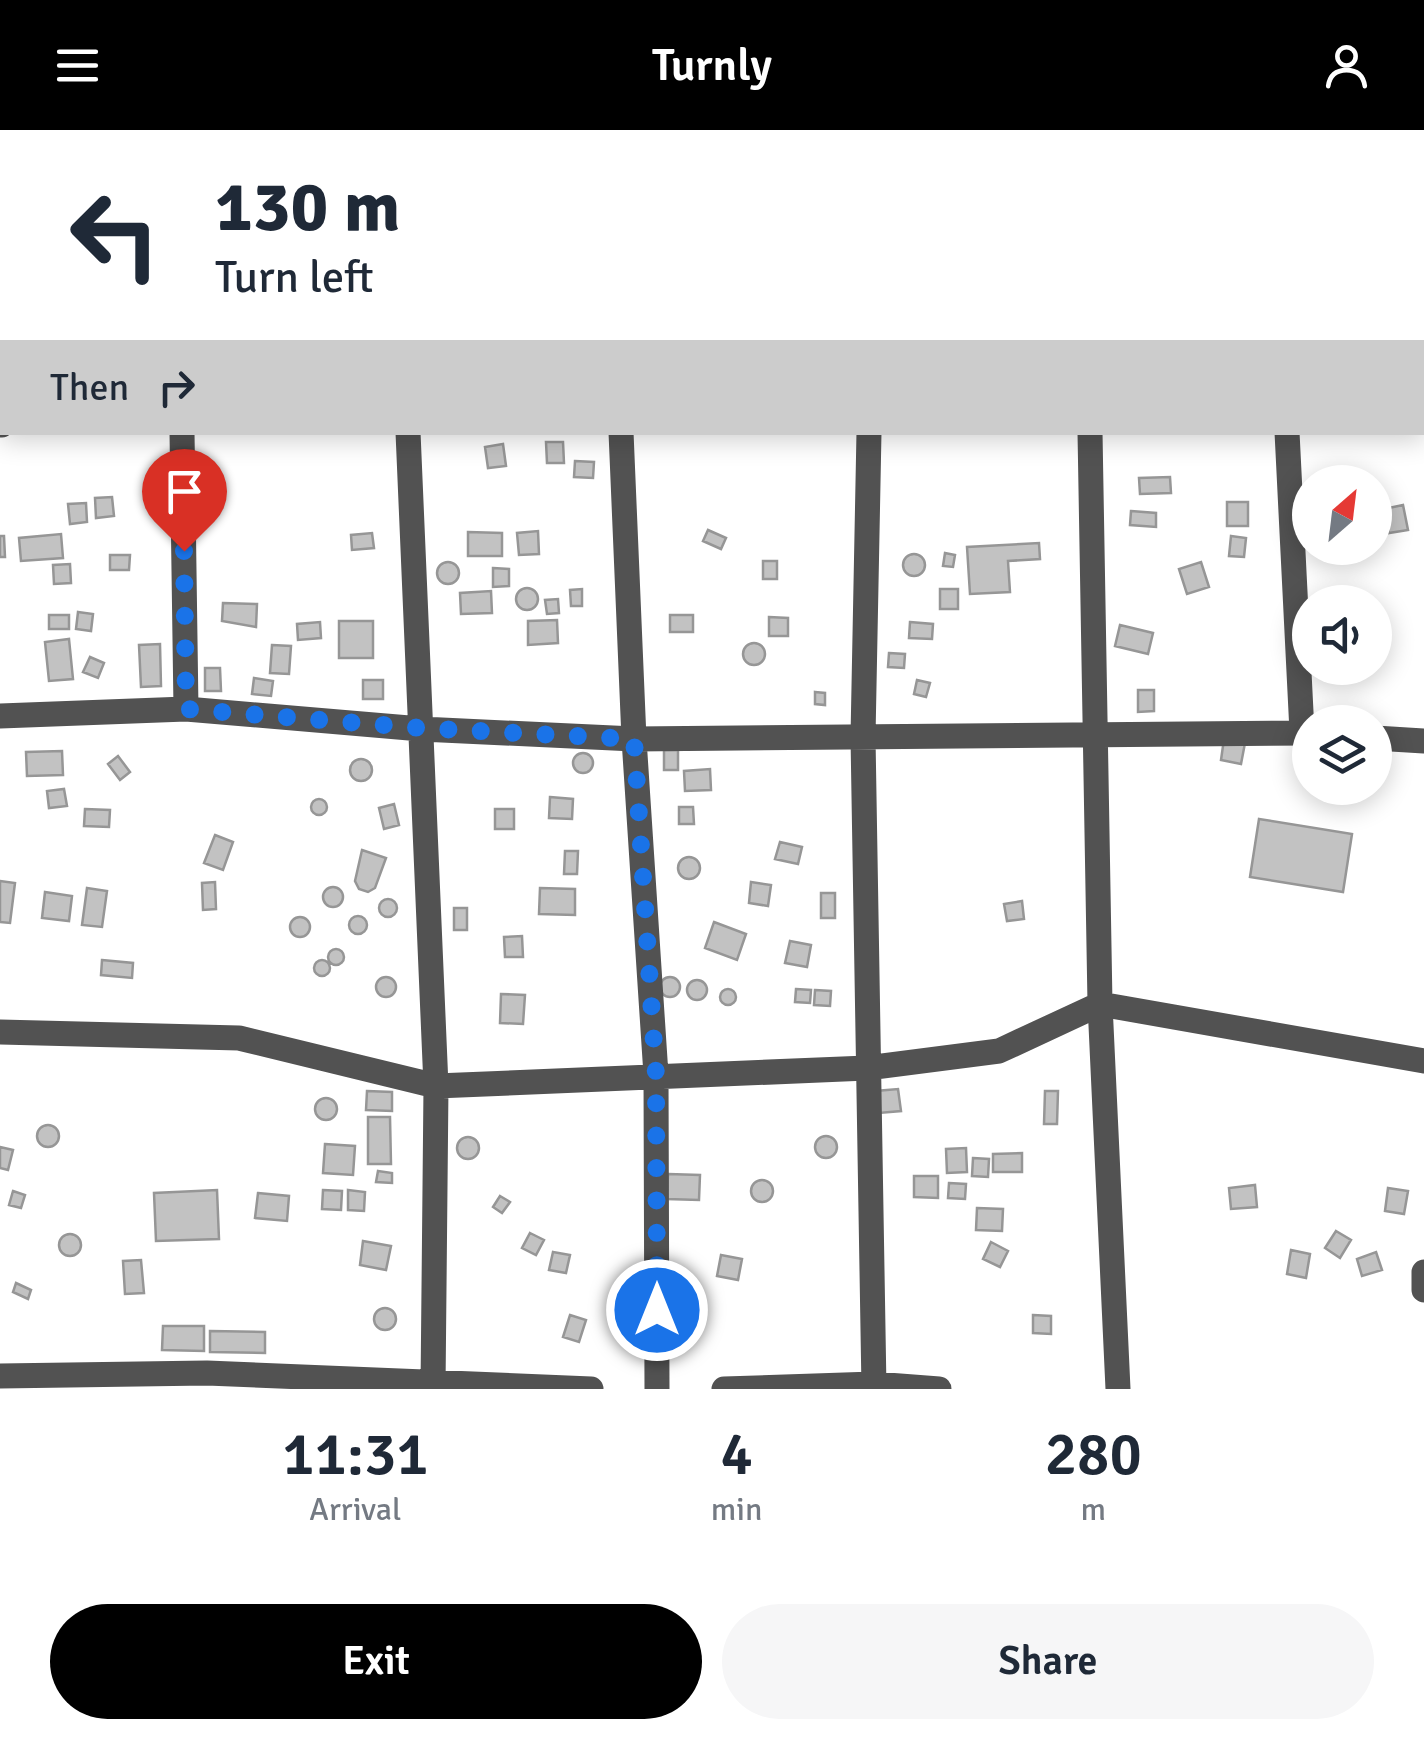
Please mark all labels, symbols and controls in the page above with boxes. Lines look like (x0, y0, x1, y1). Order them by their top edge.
icon: menu (50, 38, 105, 93)
text: Turnly (652, 38, 772, 93)
icon: person (1319, 38, 1374, 93)
text: 130 m (215, 164, 400, 250)
icon: left (50, 170, 180, 300)
text: Turn left (215, 250, 374, 305)
icon: right (149, 360, 204, 415)
text: Then (50, 364, 129, 411)
pin (142, 449, 227, 552)
icon: arrive (157, 464, 212, 519)
north arrow (1292, 465, 1392, 565)
map controls (1292, 465, 1392, 805)
button: sound (1292, 585, 1392, 685)
button: layers (1292, 705, 1392, 805)
position arrow (605, 1258, 709, 1362)
text: 11:31 (282, 1418, 429, 1492)
text: 4 (720, 1418, 753, 1492)
text: 280 (1045, 1418, 1142, 1492)
text: Arrival (309, 1490, 402, 1529)
text: min (711, 1490, 762, 1529)
text: m (1080, 1490, 1106, 1529)
button: Exit (50, 1604, 702, 1719)
button: Share (722, 1604, 1374, 1719)

